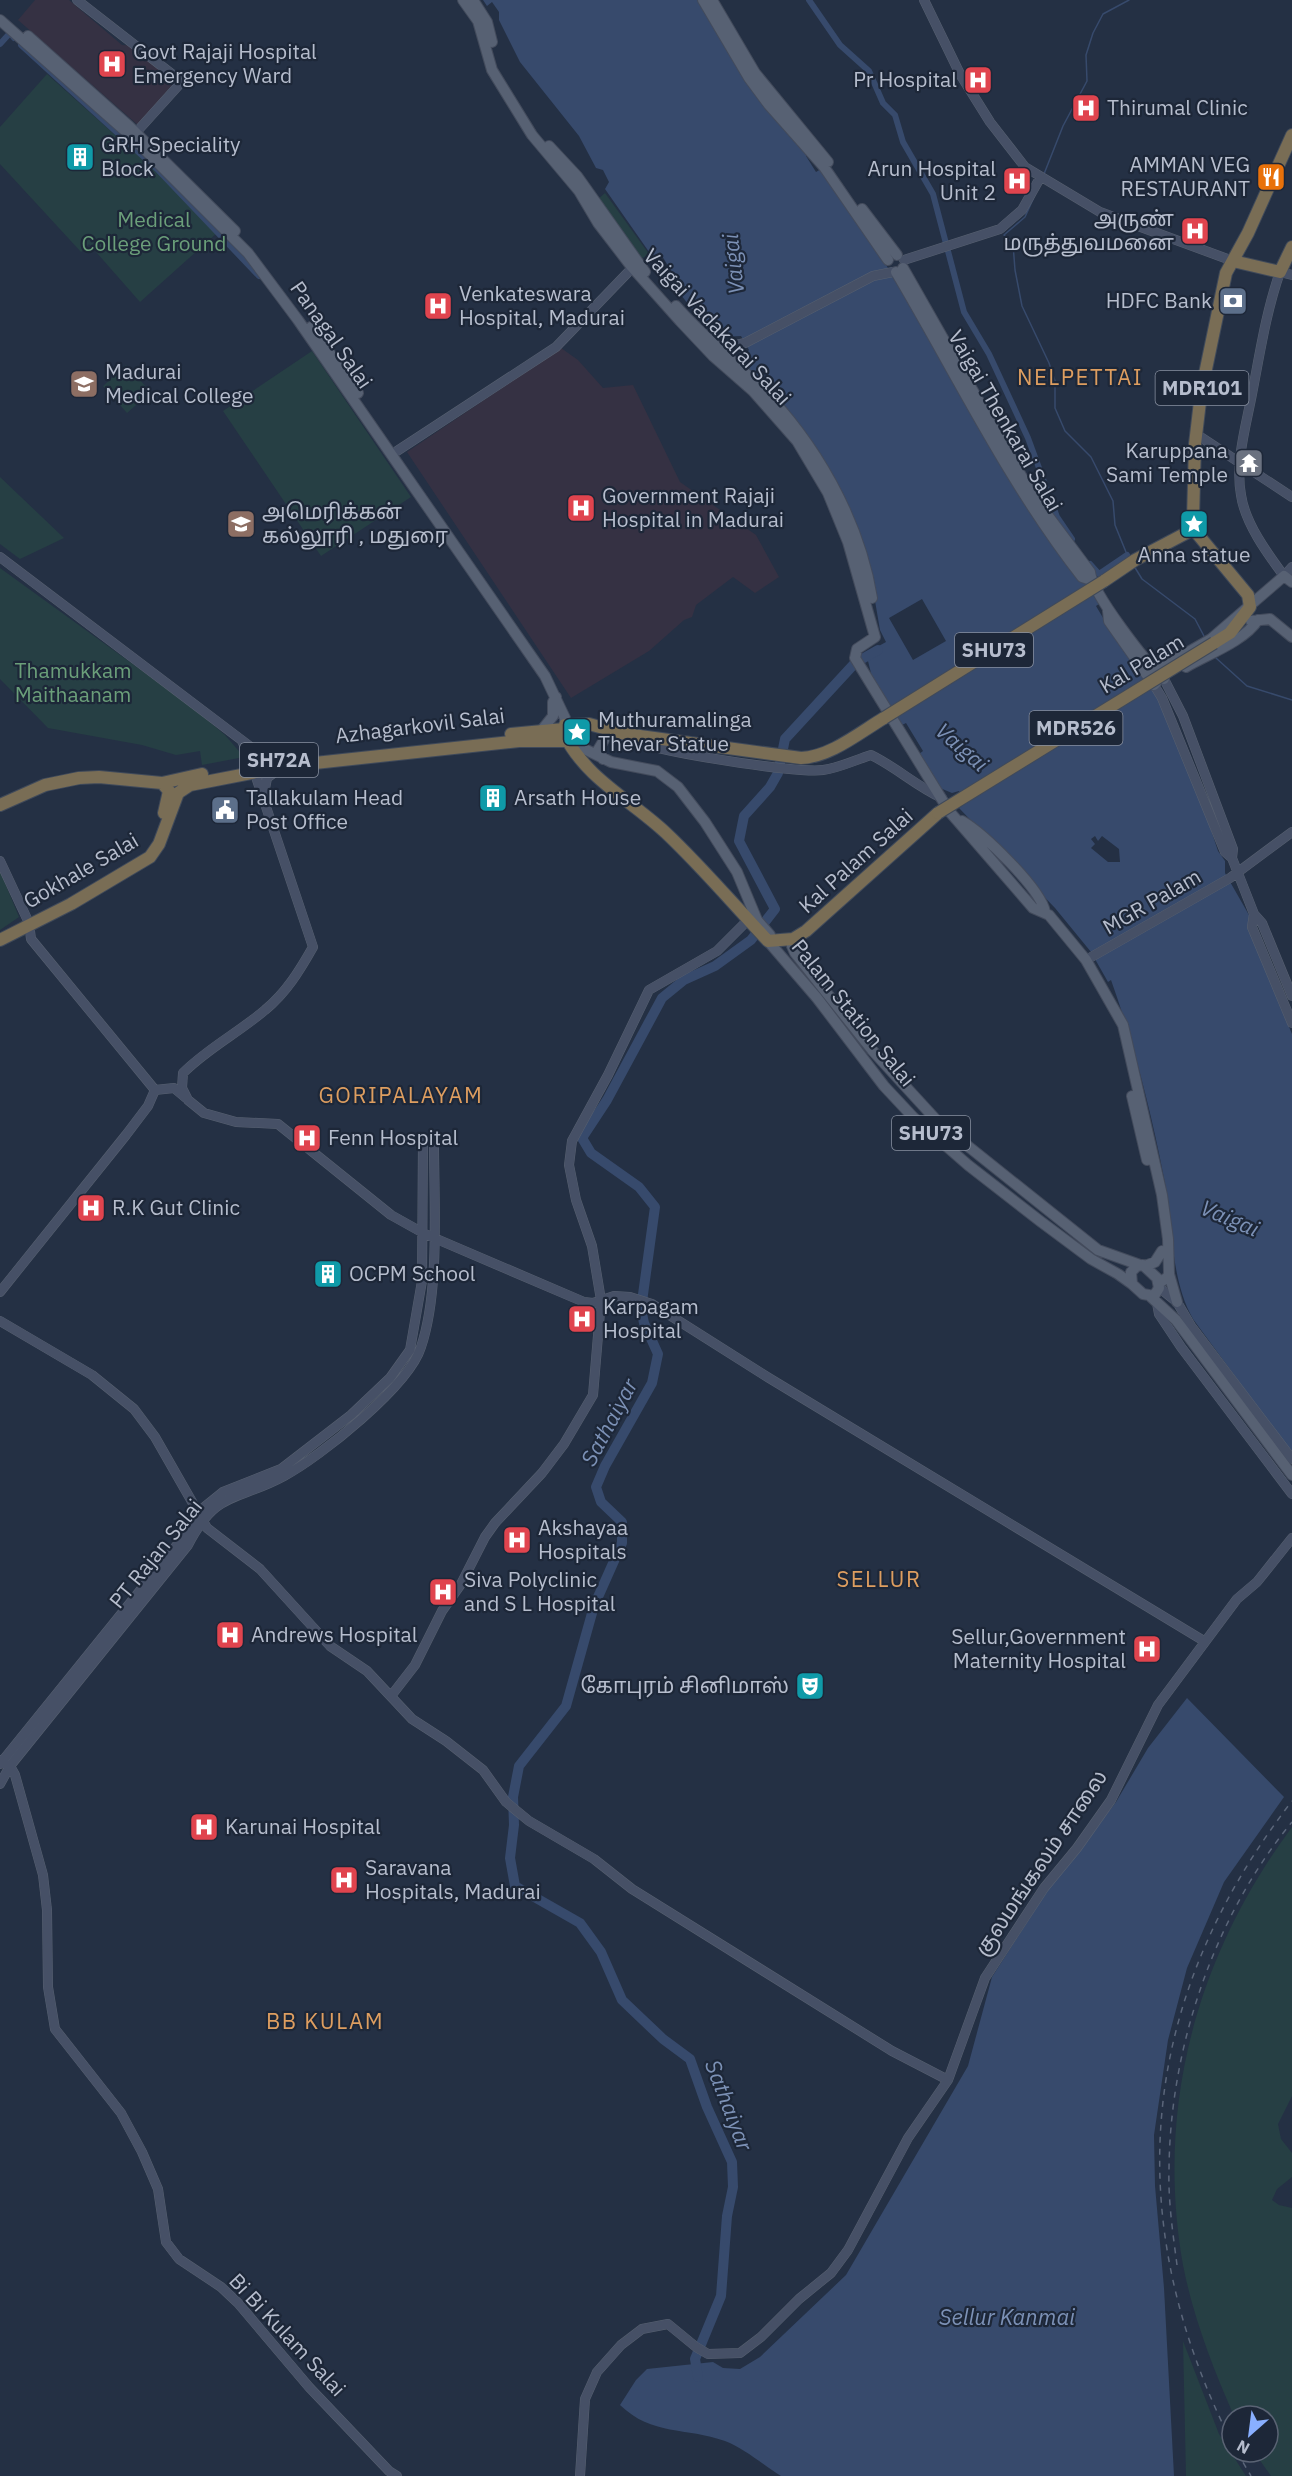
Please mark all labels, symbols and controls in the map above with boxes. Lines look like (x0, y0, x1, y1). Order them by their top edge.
place label: Govt Rajaji Hospital Emergency Ward (133, 37, 317, 89)
hospital icon: Govt Rajaji Hospital Emergency Ward (96, 48, 128, 80)
hospital icon: Pr Hospital (962, 64, 994, 96)
place label: Pr Hospital (853, 65, 957, 93)
hospital icon: Thirumal Clinic (1070, 92, 1102, 124)
place label: Thirumal Clinic (1107, 93, 1248, 121)
place label: GRH Speciality Block (101, 130, 241, 182)
building icon: GRH Speciality Block (64, 141, 96, 173)
place label: AMMAN VEG RESTAURANT (1121, 150, 1250, 202)
place label: Arun Hospital Unit 2 (867, 154, 996, 206)
restaurant icon: AMMAN VEG RESTAURANT (1255, 161, 1287, 193)
hospital icon: Arun Hospital Unit 2 (1001, 165, 1033, 197)
place label: அருண் மருத்துவமனை (1003, 204, 1174, 257)
park label: Medical College Ground (81, 205, 227, 257)
hospital icon: அருண் மருத்துவமனை (1179, 215, 1211, 247)
water label: Vaigai (715, 232, 750, 296)
street label: Vaigai Vadakarai Salai (638, 242, 798, 411)
street label: Panagal Salai (284, 275, 379, 394)
place label: Venkateswara Hospital, Madurai (459, 279, 625, 331)
bank icon: HDFC Bank (1217, 285, 1249, 317)
place label: HDFC Bank (1106, 286, 1212, 314)
hospital icon: Venkateswara Hospital, Madurai (422, 290, 454, 322)
street label: Vaigai Thenkarai Salai (942, 325, 1069, 516)
place label: Madurai Medical College (105, 357, 254, 409)
district label: NELPETTAI (1017, 362, 1143, 391)
school or university icon: Madurai Medical College (68, 368, 100, 400)
road number: MDR101 (1156, 371, 1248, 405)
place label: Karuppana Sami Temple (1106, 436, 1228, 488)
temple icon: Karuppana Sami Temple (1233, 447, 1265, 479)
place label: Government Rajaji Hospital in Madurai (602, 481, 784, 533)
hospital icon: Government Rajaji Hospital in Madurai (565, 492, 597, 524)
place label: அமெரிக்கன் கல்லூரி , மதுரை (262, 497, 449, 550)
school or university icon: அமெரிக்கன் கல்லூரி , மதுரை (225, 508, 257, 540)
place icon: Anna statue (1178, 508, 1210, 540)
place label: Anna statue (1138, 540, 1250, 568)
street label: Kal Palam (1094, 627, 1189, 699)
road number: SHU73 (955, 633, 1033, 667)
park label: Thamukkam Maithaanam (15, 656, 132, 708)
street label: Azhagarkovil Salai (333, 701, 506, 749)
place label: Muthuramalinga Thevar Statue (598, 705, 752, 757)
road number: MDR526 (1030, 711, 1122, 745)
place icon: Muthuramalinga Thevar Statue (561, 716, 593, 748)
water label: Vaigai (930, 716, 995, 778)
road number: SH72A (240, 743, 318, 777)
building icon: Arsath House (477, 782, 509, 814)
place label: Tallakulam Head Post Office (246, 783, 403, 835)
place label: Arsath House (514, 783, 641, 811)
public building icon: Tallakulam Head Post Office (209, 794, 241, 826)
street label: Kal Palam Salai (792, 802, 918, 919)
street label: Gokhale Salai (18, 826, 143, 914)
street label: MGR Palam (1097, 862, 1206, 941)
street label: Palam Station Salai (786, 933, 922, 1092)
district label: GORIPALAYAM (319, 1080, 483, 1109)
road number: SHU73 (892, 1116, 970, 1150)
hospital icon: Fenn Hospital (291, 1122, 323, 1154)
place label: Fenn Hospital (328, 1123, 458, 1151)
hospital icon: R.K Gut Clinic (75, 1192, 107, 1224)
water label: Vaigai (1197, 1192, 1264, 1243)
place label: R.K Gut Clinic (112, 1193, 240, 1221)
building icon: OCPM School (312, 1258, 344, 1290)
place label: OCPM School (349, 1259, 476, 1287)
place label: Karpagam Hospital (603, 1292, 699, 1344)
hospital icon: Karpagam Hospital (566, 1303, 598, 1335)
water label: Sathaiyar (573, 1372, 644, 1470)
street label: PT Rajan Salai (102, 1493, 208, 1614)
place label: Akshayaa Hospitals (538, 1513, 628, 1565)
hospital icon: Akshayaa Hospitals (501, 1524, 533, 1556)
district label: SELLUR (836, 1564, 922, 1593)
place label: Siva Polyclinic and S L Hospital (464, 1565, 616, 1617)
hospital icon: Siva Polyclinic and S L Hospital (427, 1576, 459, 1608)
hospital icon: Andrews Hospital (214, 1619, 246, 1651)
place label: Andrews Hospital (251, 1620, 418, 1648)
place label: Sellur,Government Maternity Hospital (951, 1622, 1126, 1674)
hospital icon: Sellur,Government Maternity Hospital (1131, 1633, 1163, 1665)
theatre icon: கோபுரம் சினிமாஸ் (794, 1670, 826, 1702)
place label: கோபுரம் சினிமாஸ் (580, 1671, 789, 1699)
street label: குலமங்கலம் சாலை (967, 1764, 1114, 1961)
hospital icon: Karunai Hospital (188, 1811, 220, 1843)
place label: Karunai Hospital (225, 1812, 381, 1840)
place label: Saravana Hospitals, Madurai (365, 1853, 541, 1905)
hospital icon: Saravana Hospitals, Madurai (328, 1864, 360, 1896)
district label: BB KULAM (266, 2006, 384, 2035)
water label: Sathaiyar (699, 2055, 760, 2155)
street label: Bi Bi Kulam Salai (223, 2267, 352, 2402)
water label: Sellur Kanmai (939, 2302, 1075, 2331)
north arrow (1220, 2404, 1280, 2464)
text: N (1233, 2436, 1253, 2459)

